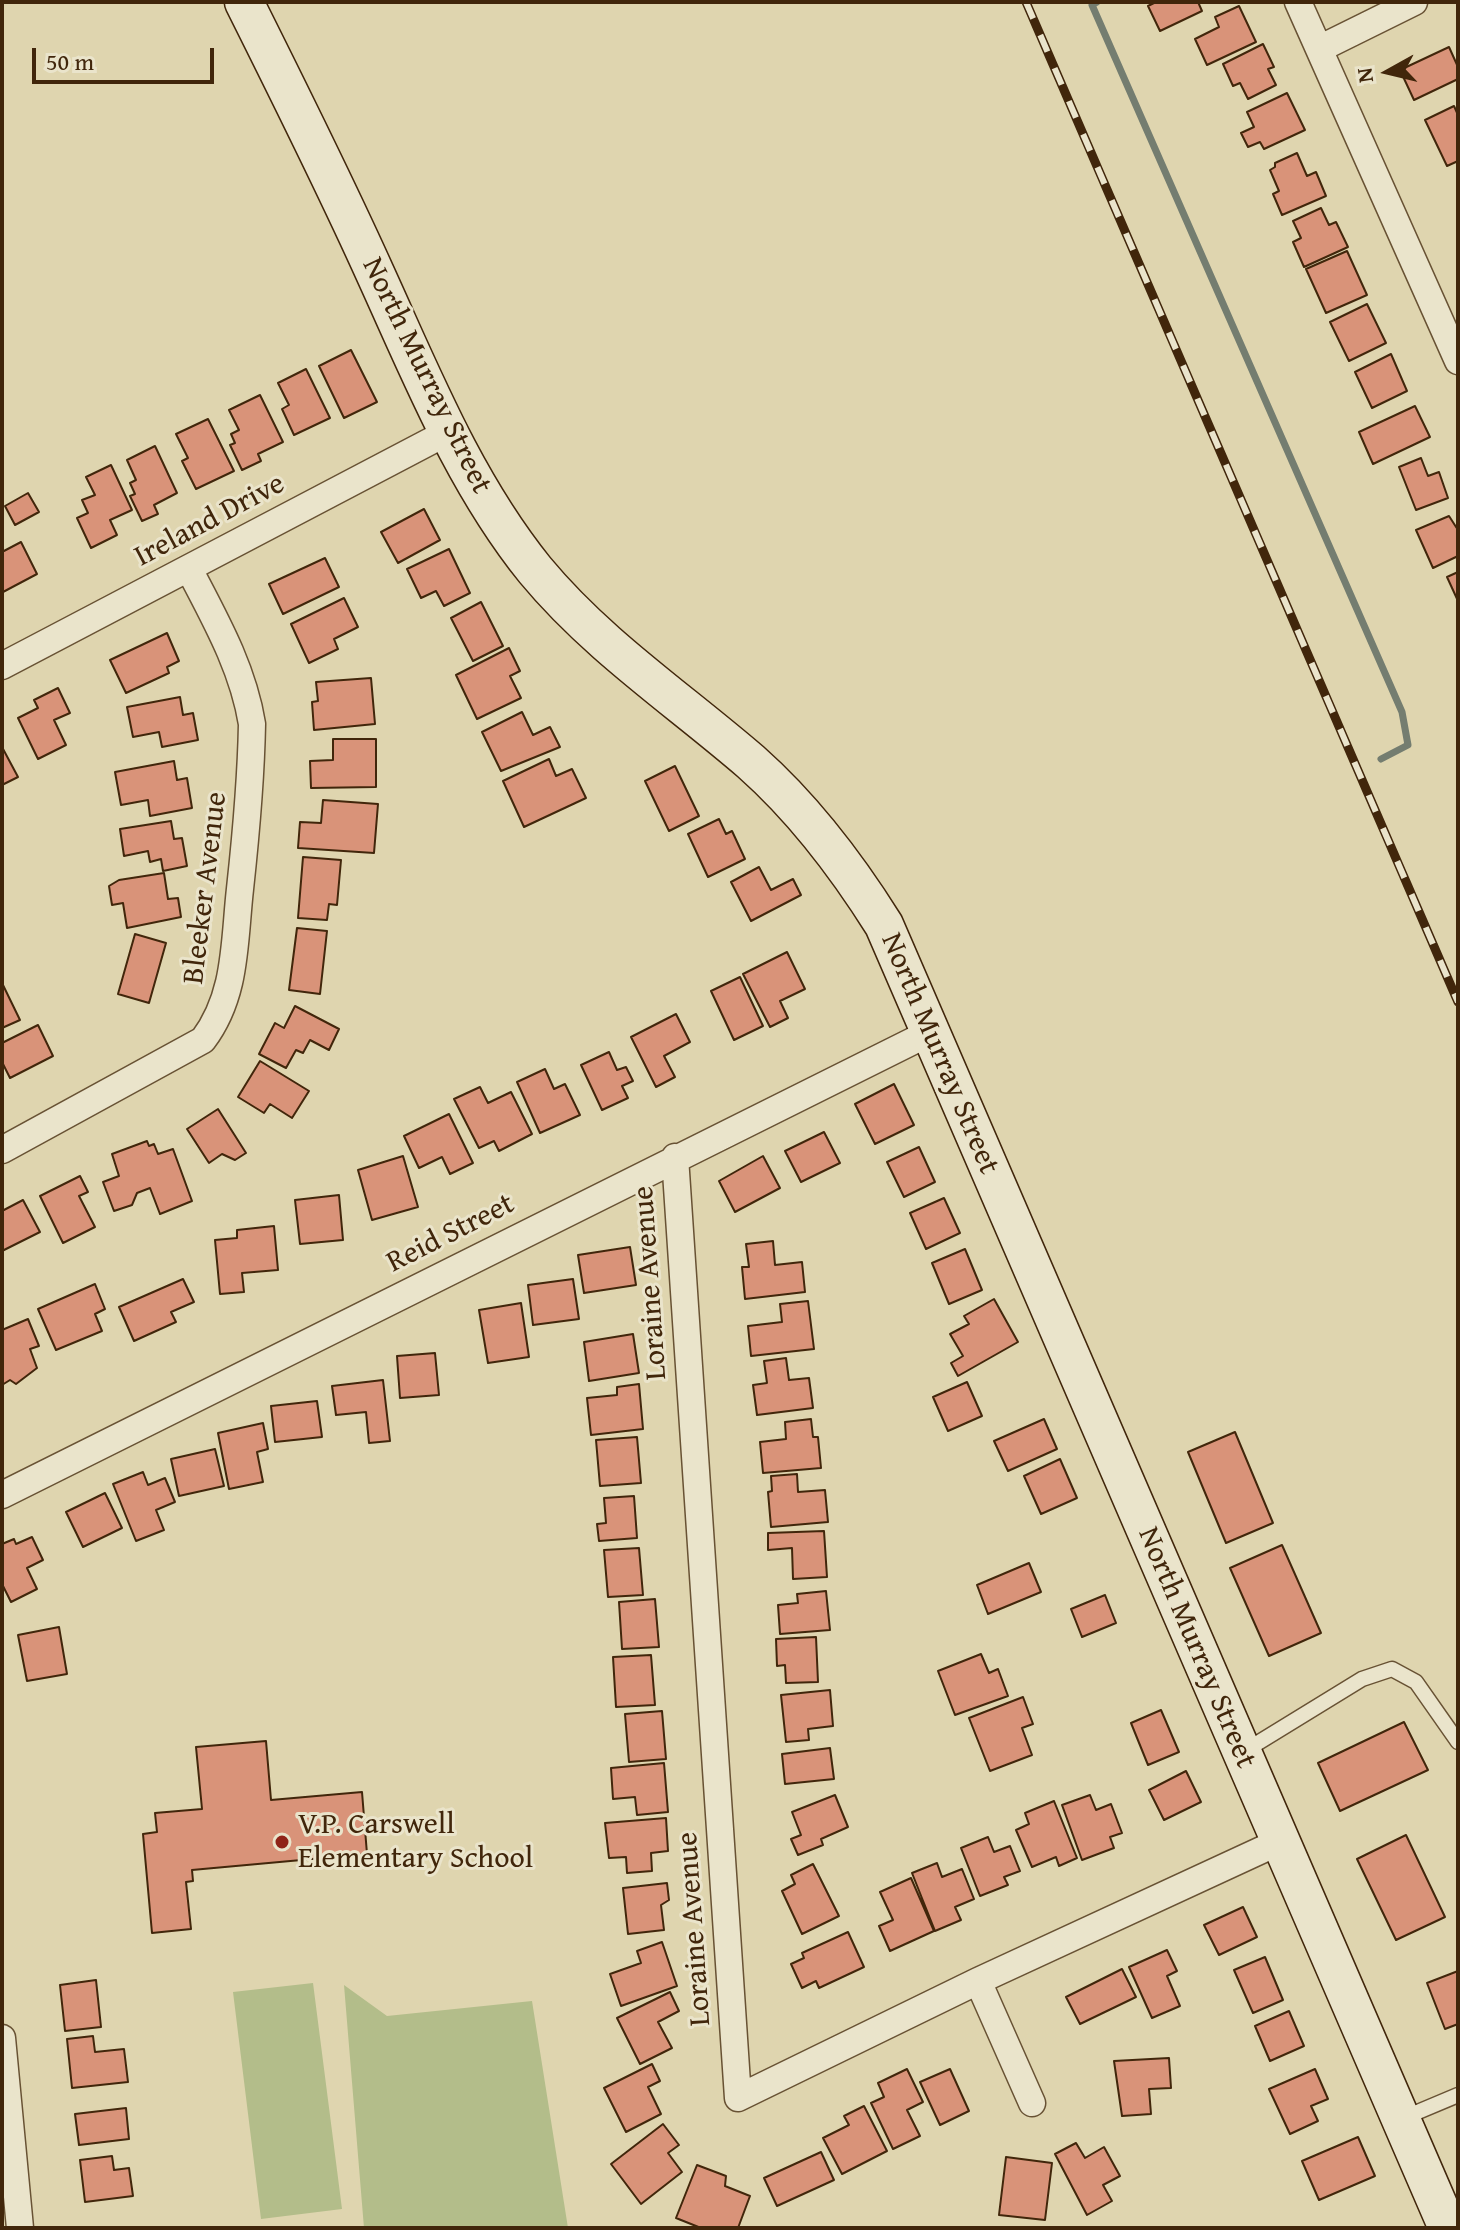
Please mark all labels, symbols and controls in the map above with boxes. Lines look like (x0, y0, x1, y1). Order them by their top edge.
scale bar (36, 32, 218, 82)
north arrow (1348, 32, 1428, 112)
text: 50 m (46, 44, 94, 79)
text: N (1347, 66, 1381, 85)
street label: North Murray Street (353, 252, 499, 500)
street label: Ireland Drive (129, 466, 291, 576)
street label: Bleeker Avenue (176, 790, 236, 986)
street label: North Murray Street (872, 928, 1006, 1180)
street label: Loraine Avenue (626, 1185, 676, 1381)
street label: Reid Street (381, 1187, 521, 1281)
street label: North Murray Street (1129, 1522, 1263, 1774)
place label: V.P. Carswell Elementary School (298, 1807, 533, 1878)
street label: Loraine Avenue (670, 1831, 720, 2027)
marker: V.P. Carswell Elementary School (273, 1833, 291, 1851)

